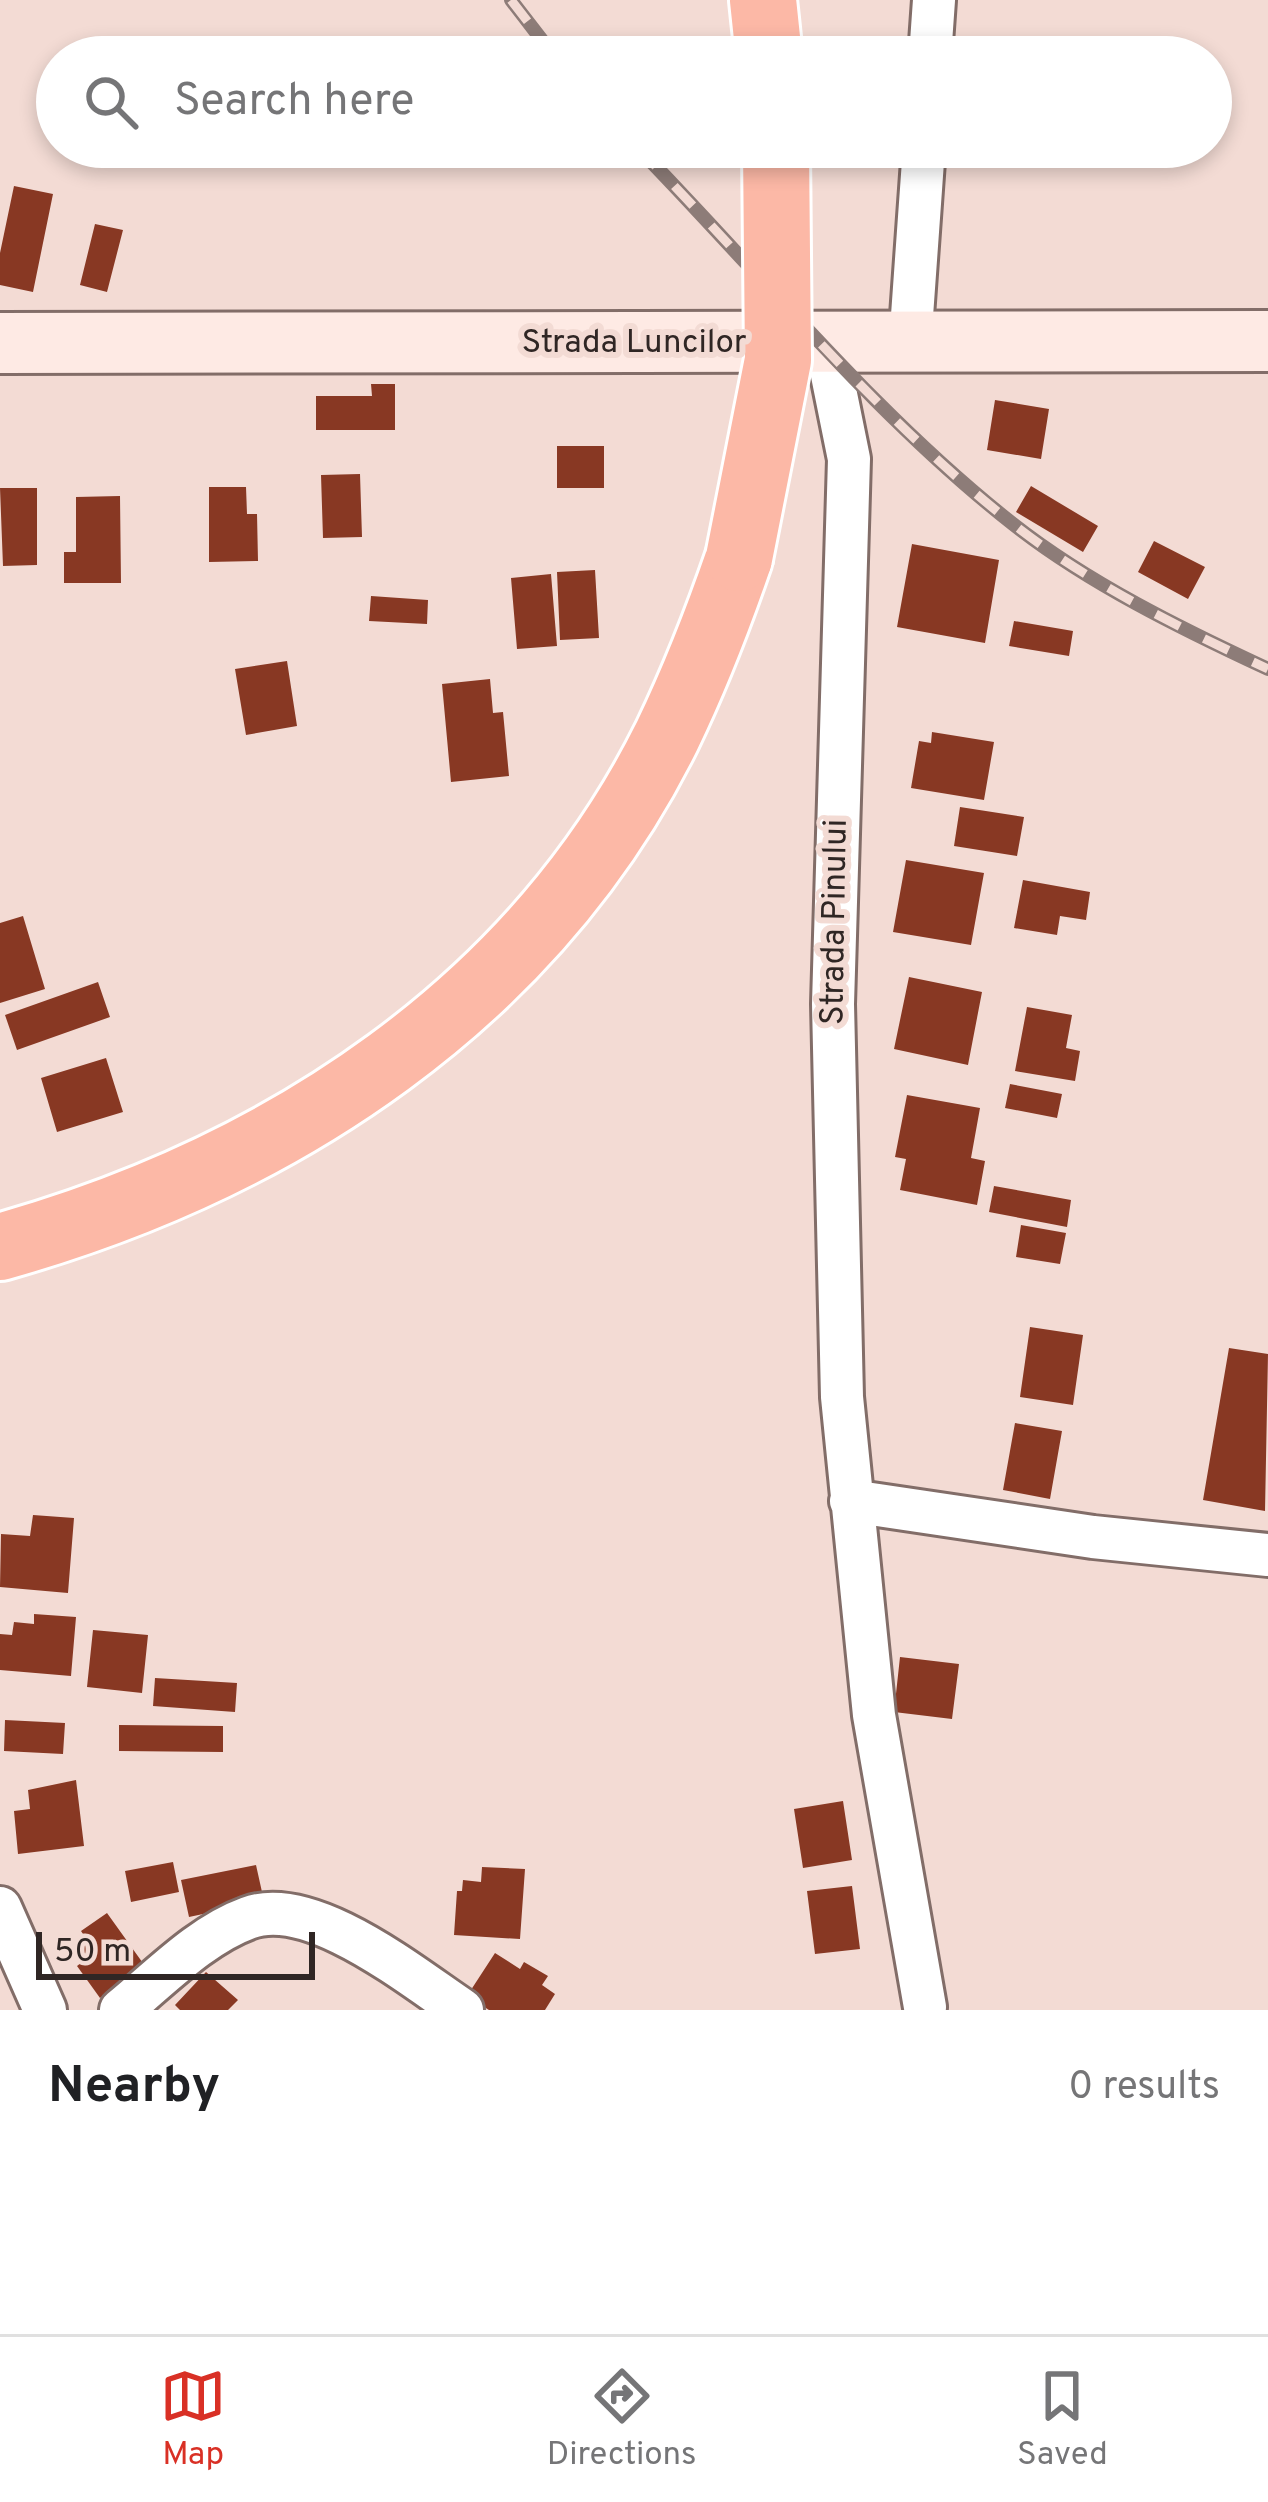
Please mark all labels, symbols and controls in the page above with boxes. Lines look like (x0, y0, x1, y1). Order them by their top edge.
search box (36, 36, 1232, 168)
icon: search (78, 69, 144, 135)
text: Search here (174, 74, 414, 131)
street label: Strada Luncilor (521, 323, 747, 365)
street label: Strada Pinului (813, 819, 859, 1025)
scale bar (36, 1926, 315, 1979)
text: 50 m (54, 1932, 131, 1974)
text: Nearby (48, 2056, 220, 2121)
text: 0 results (1068, 2064, 1220, 2113)
tab: Map (160, 2363, 226, 2477)
tab: Directions (547, 2363, 697, 2477)
tab: Saved (1017, 2363, 1108, 2477)

